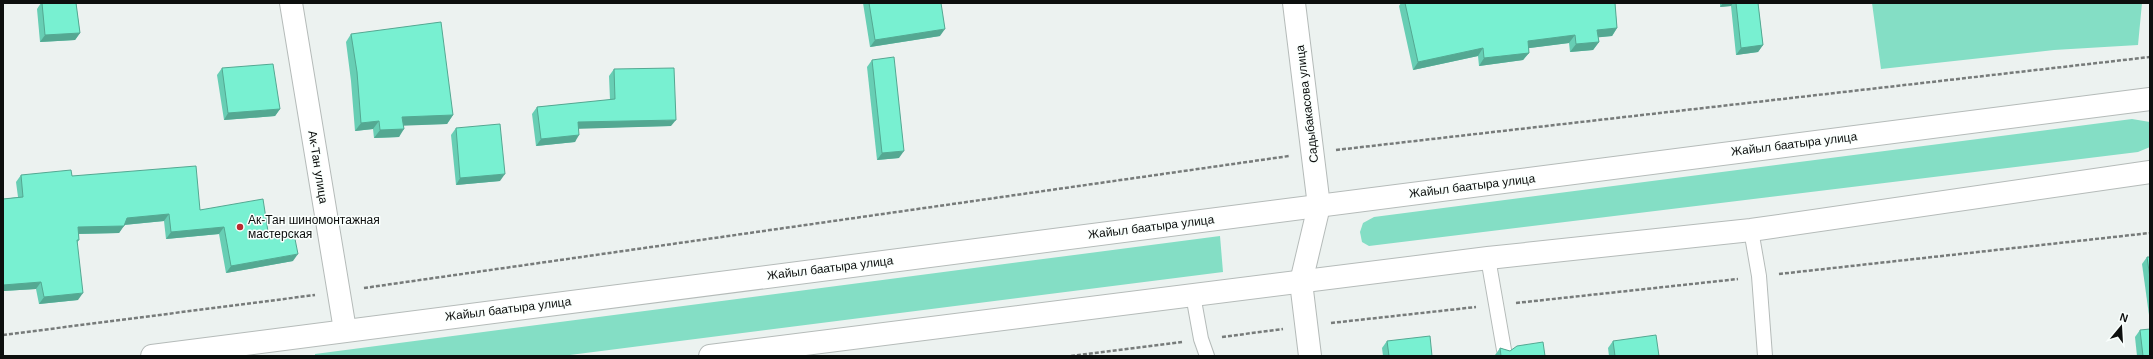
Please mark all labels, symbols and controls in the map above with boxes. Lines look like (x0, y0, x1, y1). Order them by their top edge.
street label: Садыбакасова улица (1293, 44, 1321, 164)
street label: Жайыл баатыра улица (1730, 129, 1858, 159)
street label: Ак-Тан улица (305, 130, 331, 205)
street label: Жайыл баатыра улица (1408, 171, 1536, 201)
street label: Жайыл баатыра улица (1087, 212, 1215, 242)
place label: Ак-Тан шиномонтажная мастерская (248, 213, 380, 241)
marker: Ак-Тан шиномонтажная мастерская (235, 222, 245, 232)
street label: Жайыл баатыра улица (766, 253, 894, 283)
street label: Жайыл баатыра улица (444, 294, 572, 324)
north arrow (2101, 307, 2141, 347)
text: N (2118, 311, 2130, 324)

